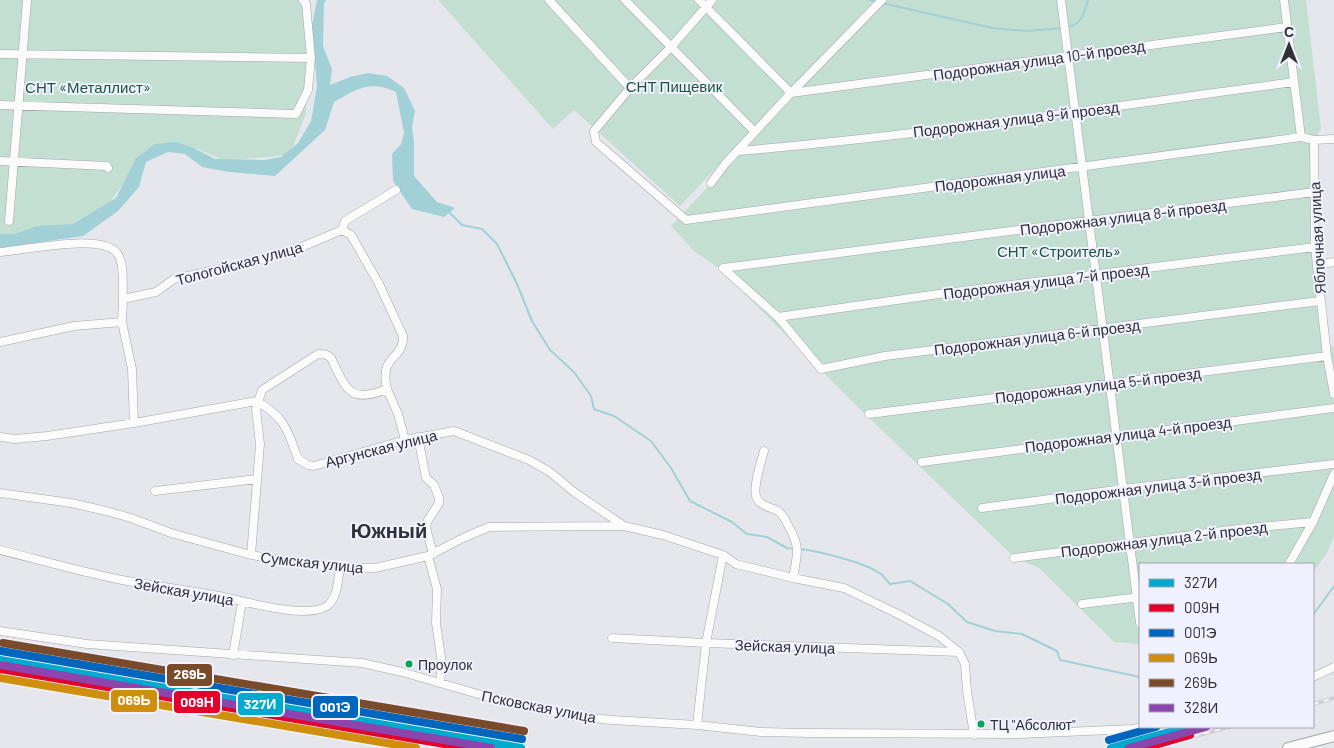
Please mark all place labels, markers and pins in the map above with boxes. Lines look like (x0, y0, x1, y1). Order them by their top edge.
place label: Проулок (418, 656, 473, 673)
marker: Проулок (404, 659, 414, 669)
place label: ТЦ "Абсолют" (990, 716, 1076, 733)
marker: ТЦ "Абсолют" (976, 719, 986, 729)

